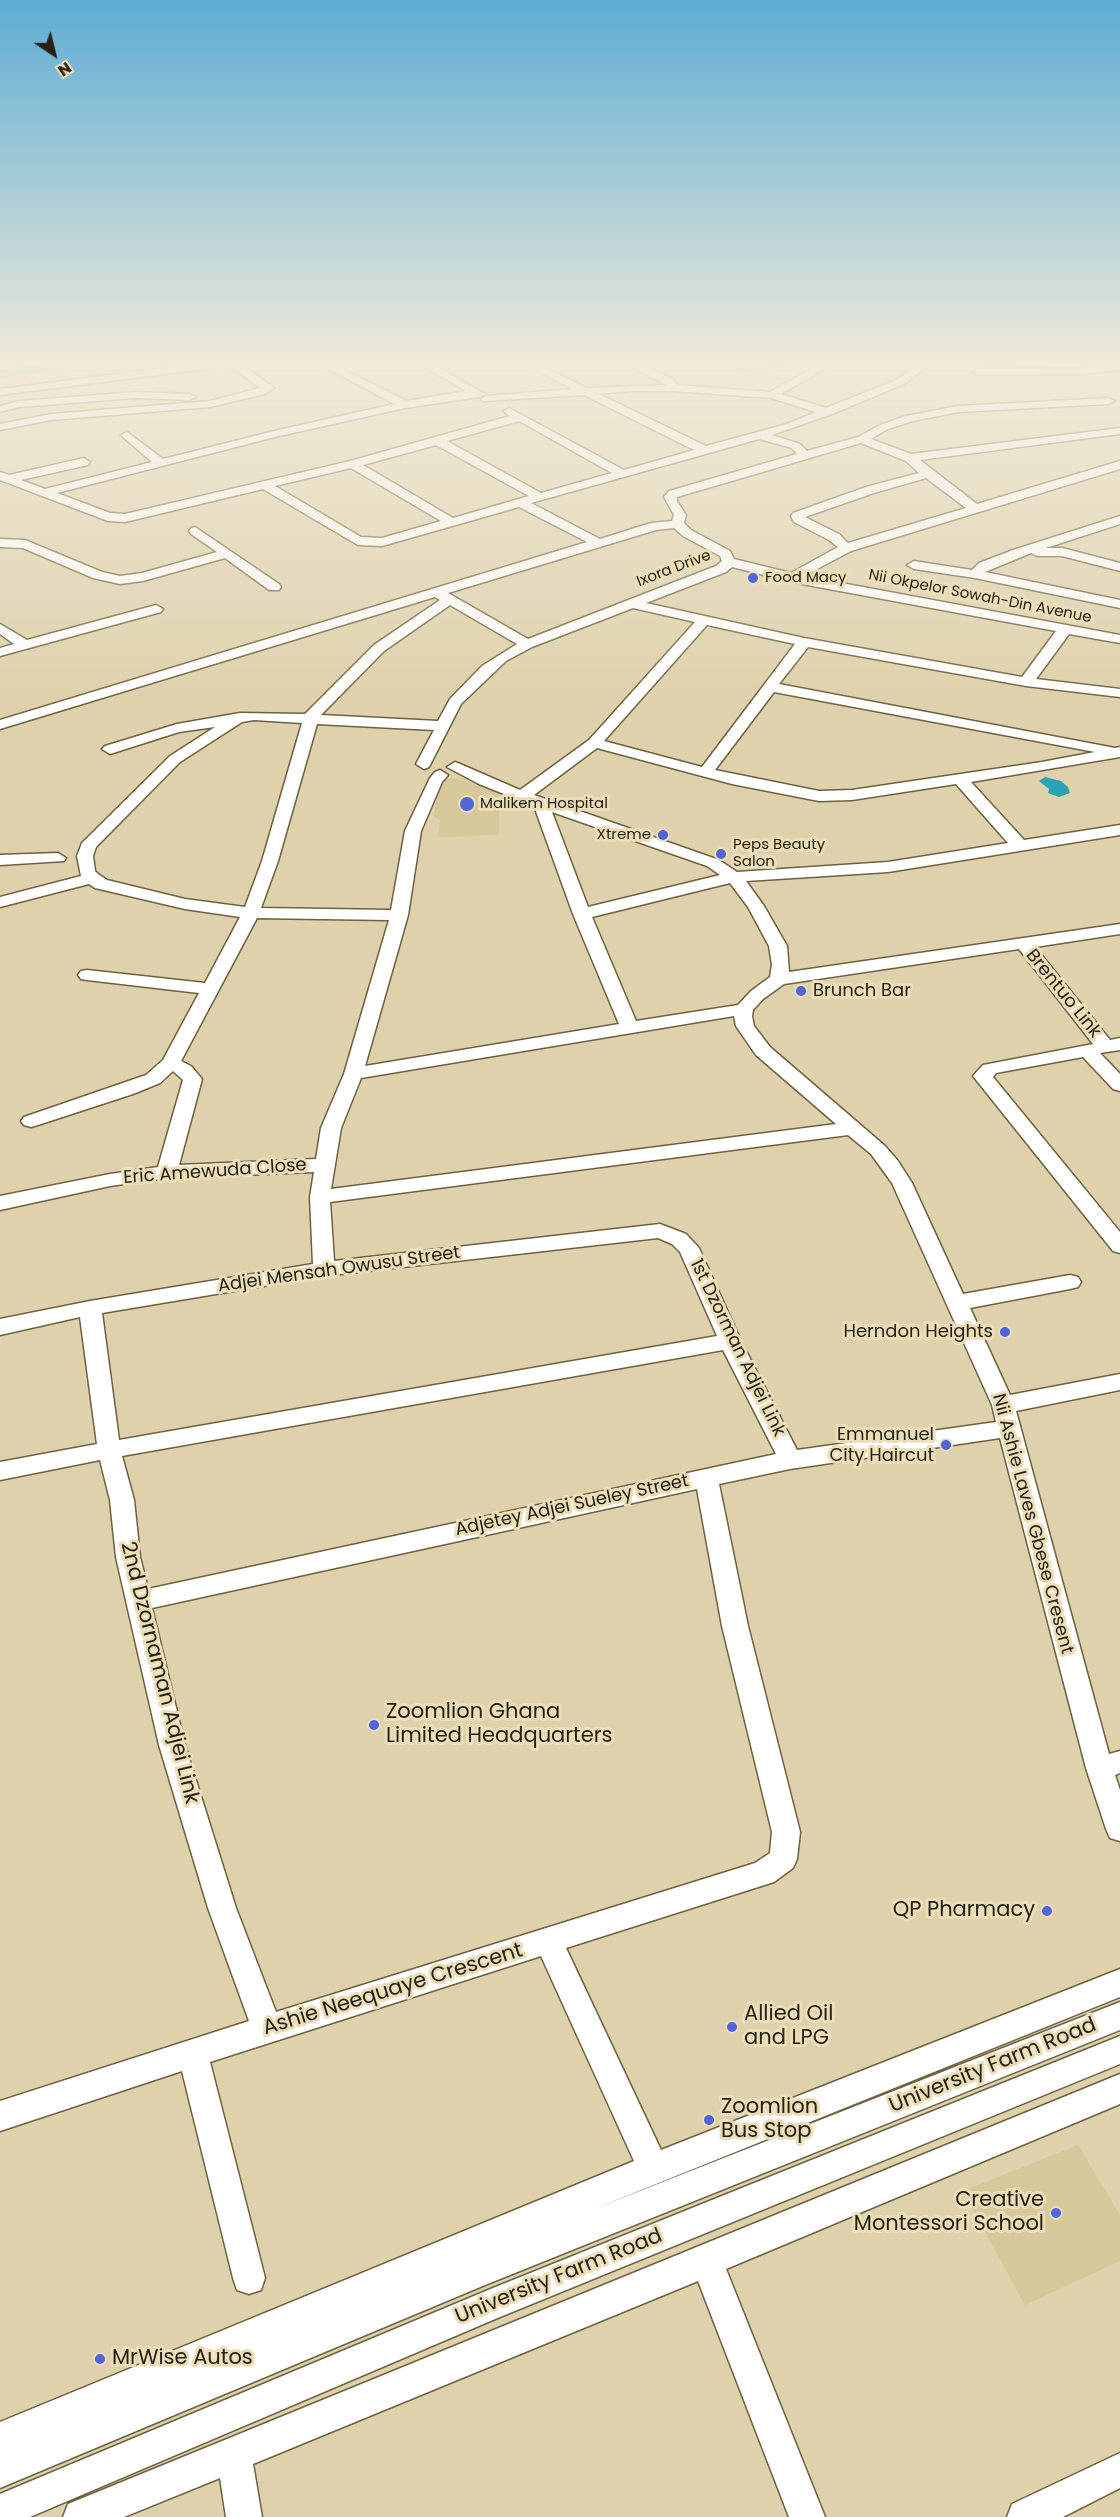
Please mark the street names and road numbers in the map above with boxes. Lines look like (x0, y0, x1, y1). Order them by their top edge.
street label: Ixora Drive (634, 547, 714, 591)
street label: Nii Okpelor Sowah-Din Avenue (867, 567, 1093, 627)
street label: Brentuo Link (1021, 945, 1105, 1043)
street label: Eric Amewuda Close (123, 1155, 307, 1189)
street label: Adjei Mensah Owusu Street (217, 1242, 461, 1298)
street label: 1st Dzorman Adjei Link (685, 1256, 789, 1440)
street label: Nii Ashie Laves Gbese Cresent (987, 1392, 1077, 1656)
street label: Adjetey Adjei Sueley Street (453, 1471, 691, 1541)
street label: 2nd Dzornaman Adjei Link (114, 1539, 204, 1807)
street label: Ashie Neequaye Crescent (260, 1938, 526, 2042)
street label: University Farm Road (886, 2013, 1100, 2119)
street label: University Farm Road (452, 2224, 666, 2330)

